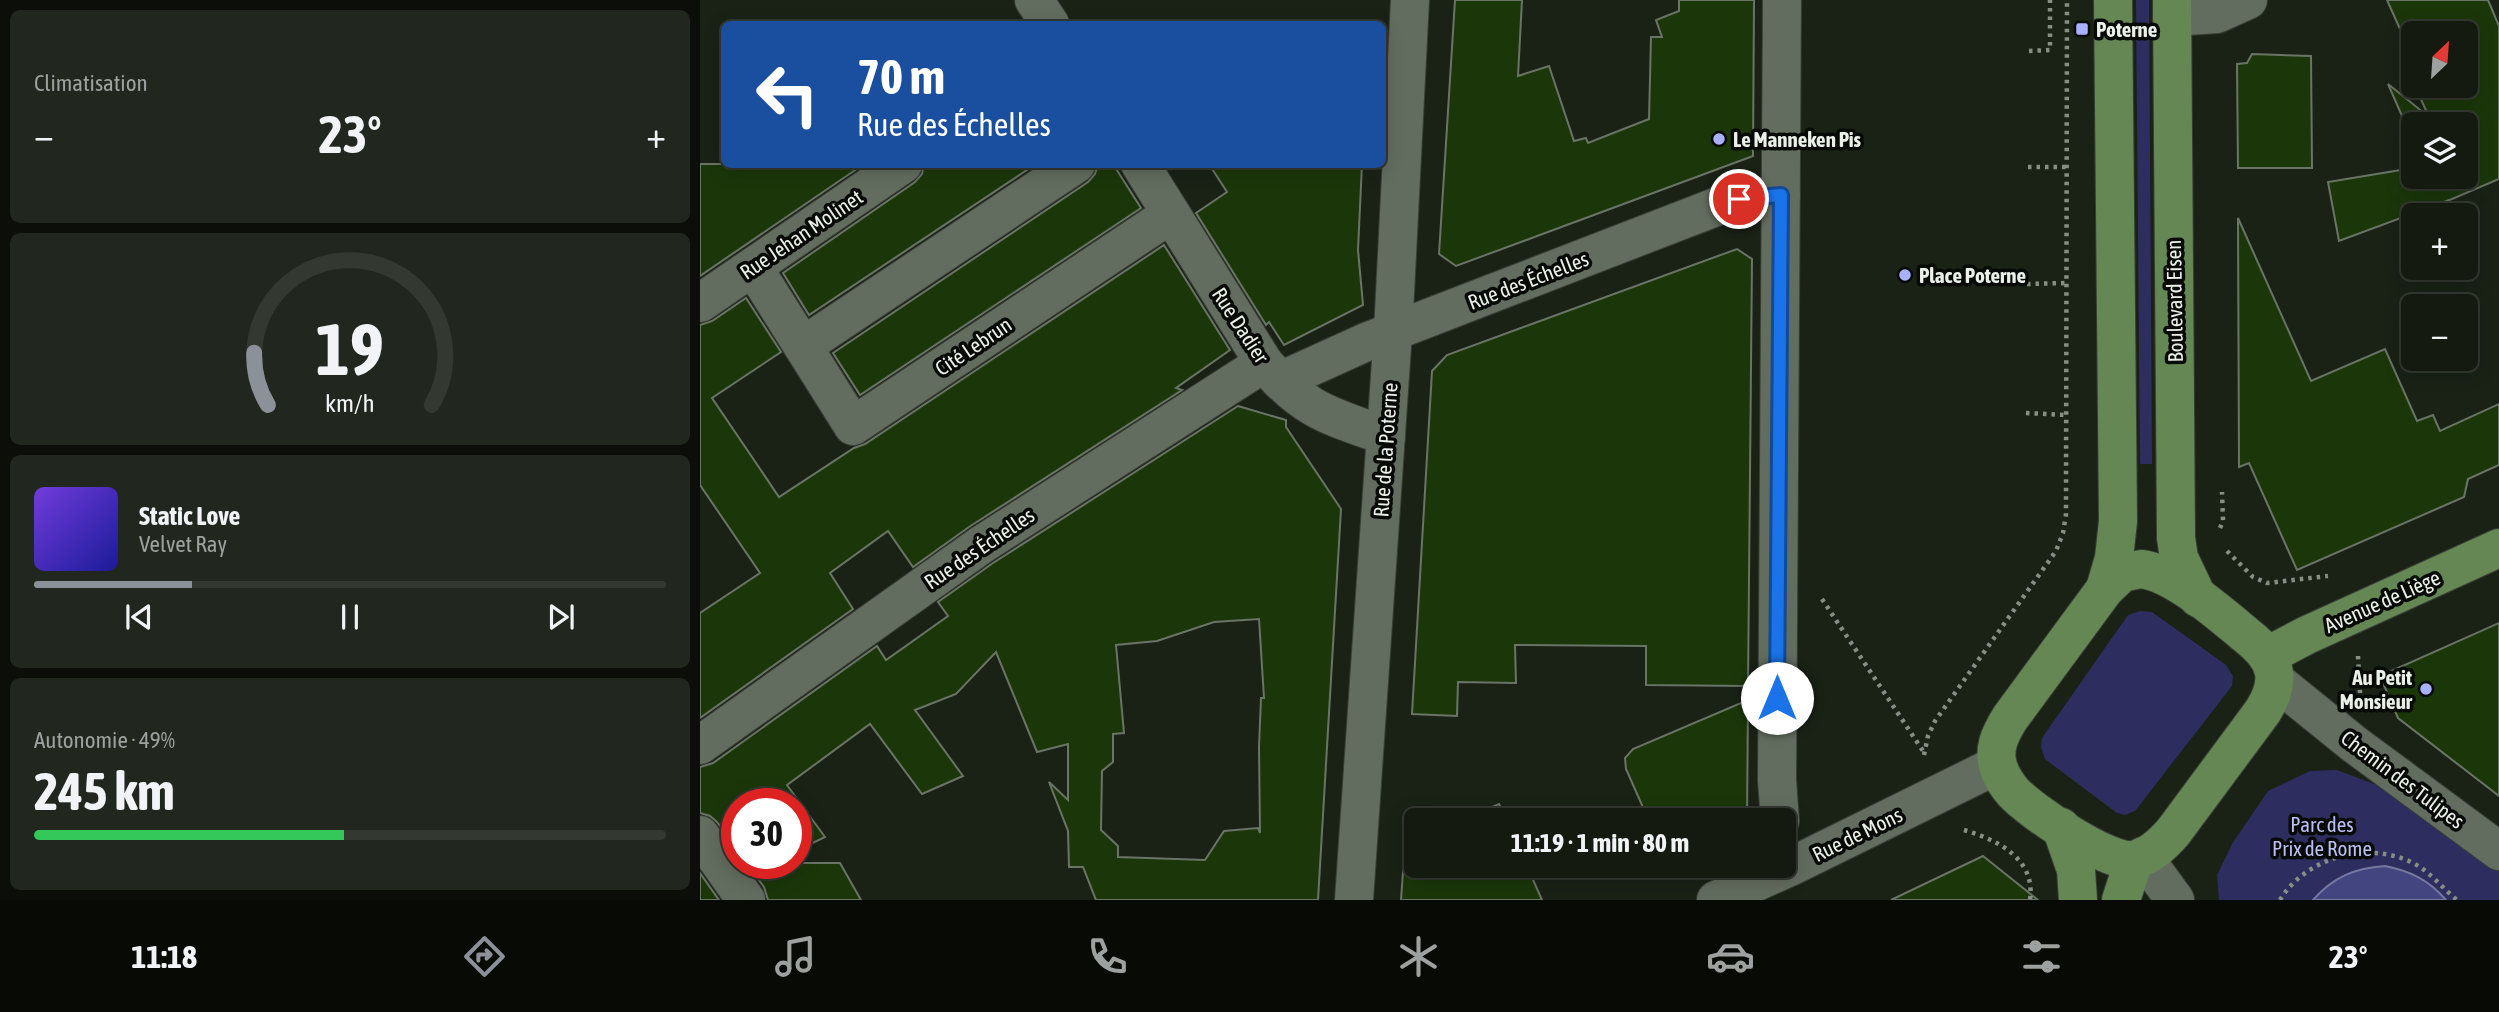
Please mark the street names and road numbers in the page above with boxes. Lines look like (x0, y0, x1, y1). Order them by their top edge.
street label: Rue Jehan Molinet (735, 184, 867, 284)
street label: Boulevard Eisen (2161, 239, 2187, 363)
street label: Rue des Échelles (1464, 246, 1592, 314)
street label: Rue Dadier (1208, 283, 1275, 368)
street label: Cité Lebrun (930, 312, 1016, 380)
street label: Rue de la Poterne (1368, 382, 1402, 518)
street label: Rue des Échelles (920, 503, 1038, 593)
street label: Avenue de Liège (2320, 565, 2444, 637)
street label: Chemin des Tulipes (2337, 725, 2469, 833)
street label: Rue de Mons (1808, 802, 1906, 866)

